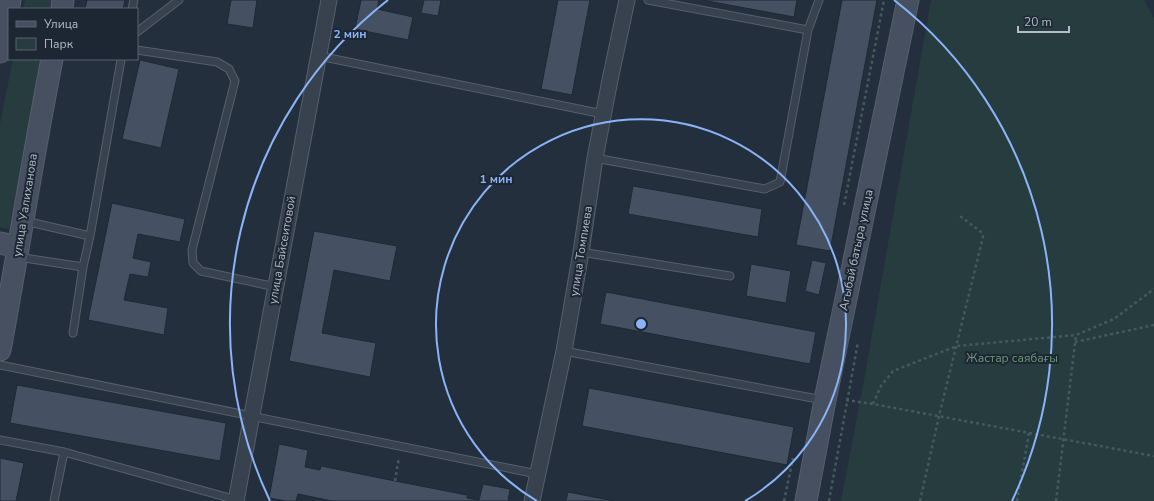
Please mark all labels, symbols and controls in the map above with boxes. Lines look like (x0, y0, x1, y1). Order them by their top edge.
legend (8, 8, 138, 60)
scale bar (1018, 8, 1069, 34)
text: 20 m (1024, 14, 1052, 30)
text: Улица (43, 16, 78, 32)
text: 2 мин (333, 26, 367, 42)
text: Парк (44, 36, 74, 52)
street label: улица Уалиханова (9, 152, 41, 258)
text: 1 мин (479, 171, 513, 187)
street label: Агыбай батыра улица (835, 188, 877, 312)
street label: улица Байсеитовой (265, 195, 299, 305)
street label: улица Томпиева (566, 205, 596, 297)
centre of rings (634, 317, 648, 331)
park label: Жастар саябағы (966, 350, 1058, 366)

